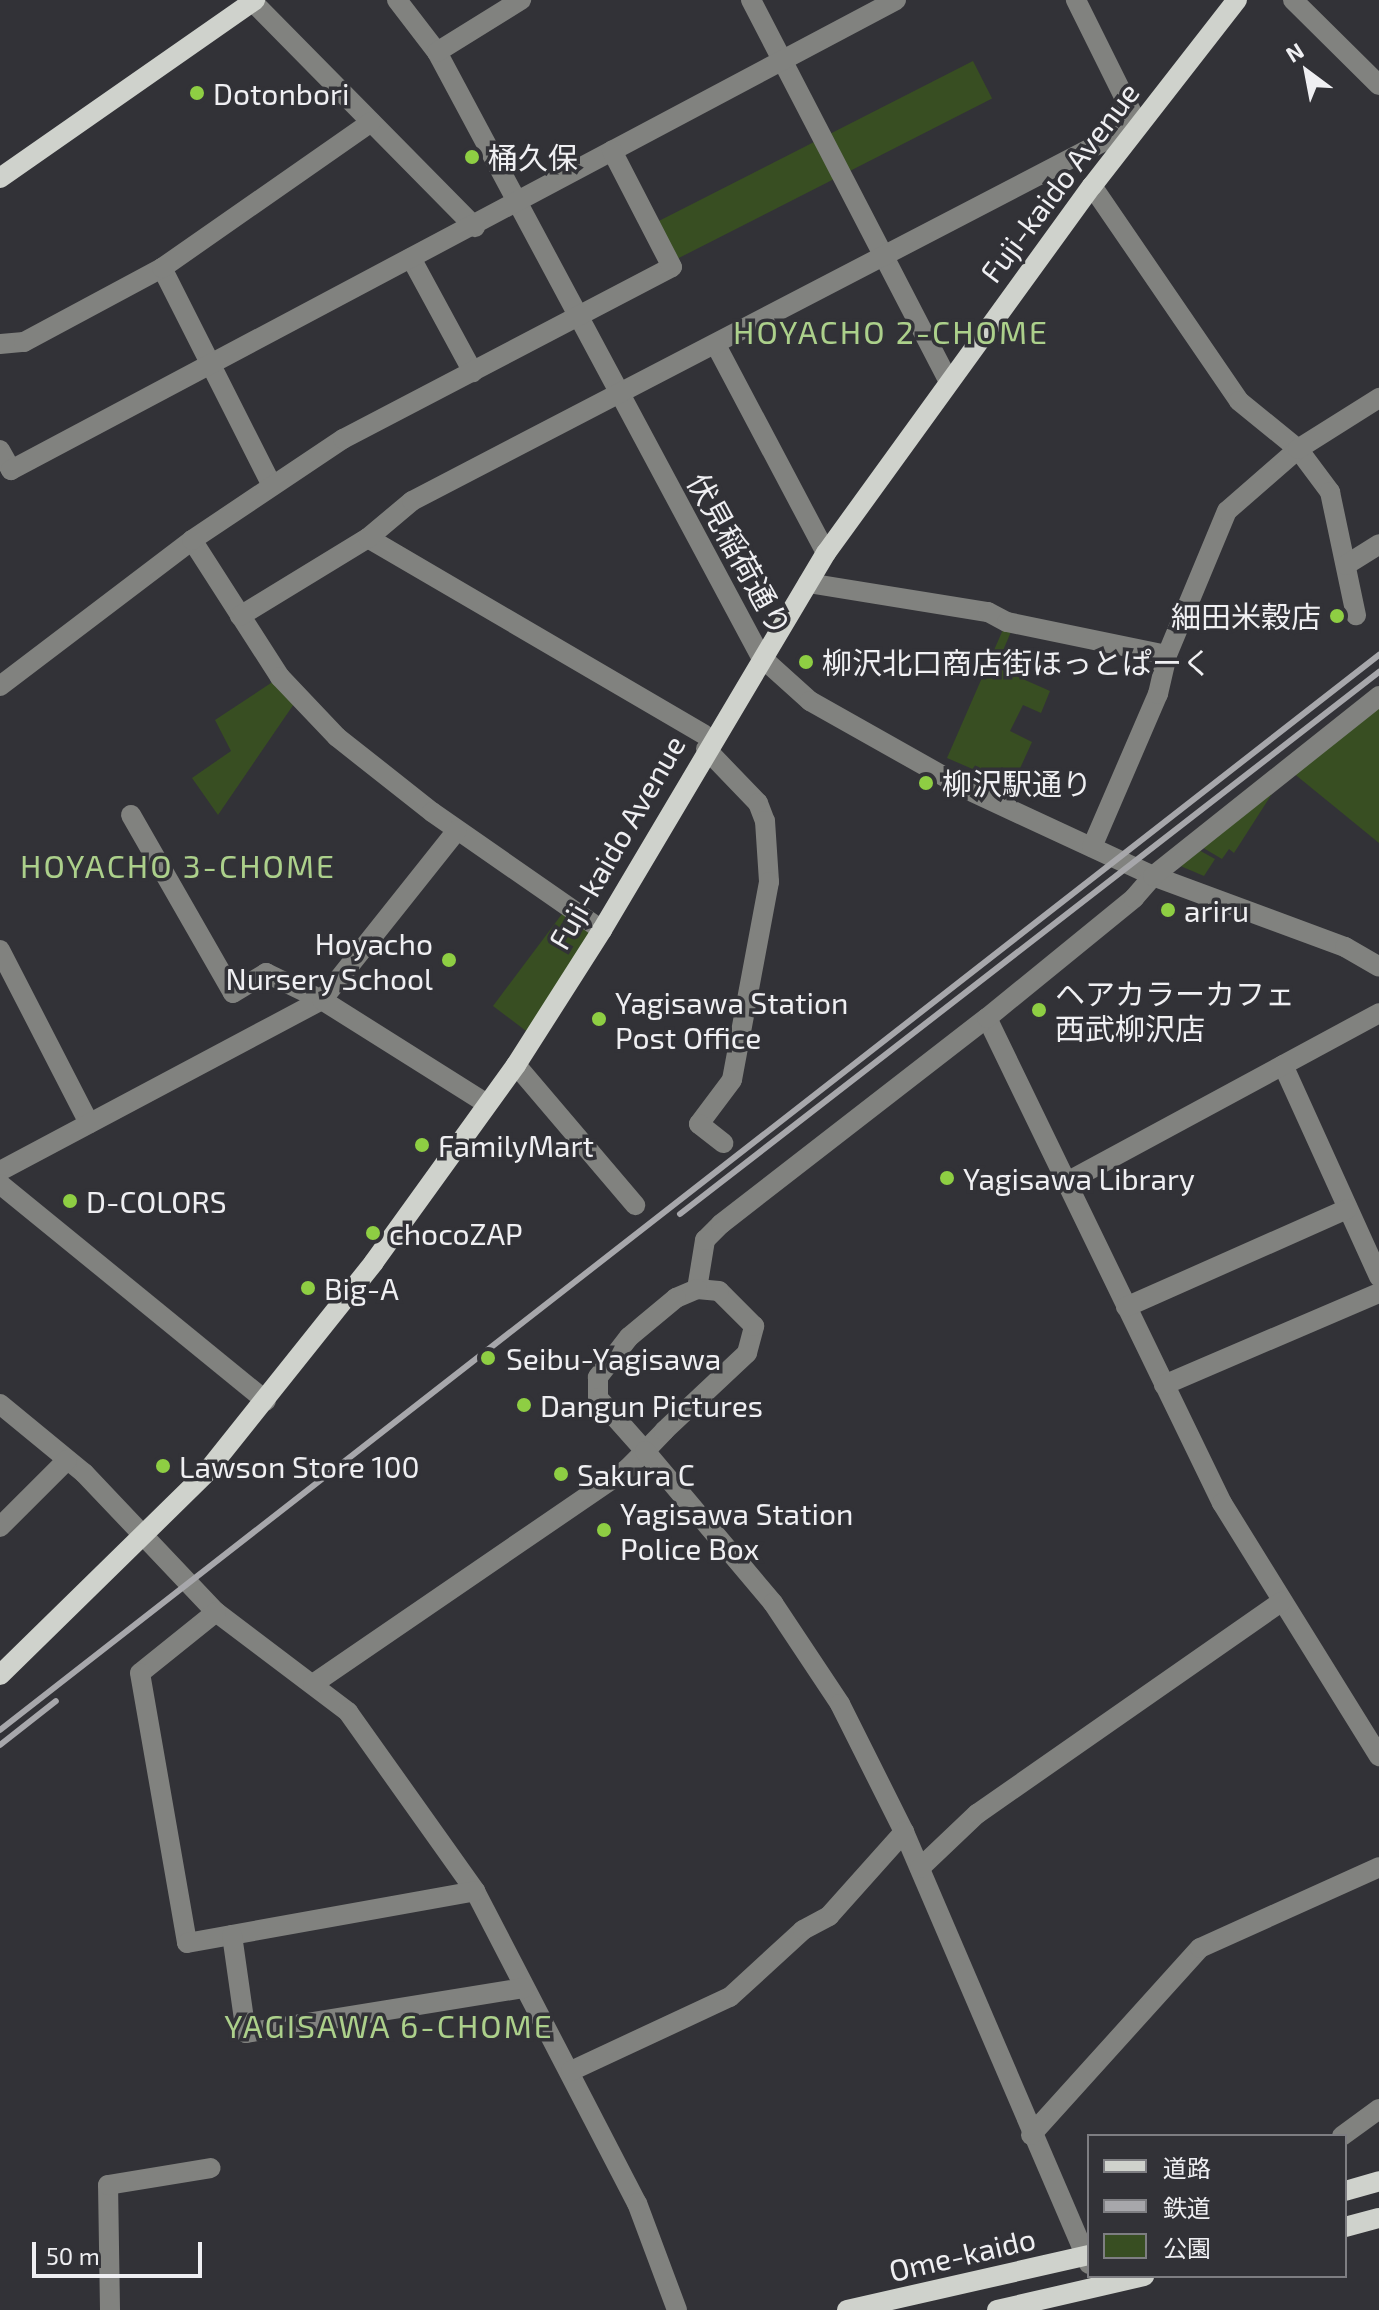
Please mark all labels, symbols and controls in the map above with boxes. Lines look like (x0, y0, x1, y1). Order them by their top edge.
north arrow (1267, 32, 1347, 112)
text: N (1281, 36, 1308, 67)
place label: Dotonbori (213, 75, 349, 111)
street label: Fuji-kaido Avenue (972, 75, 1146, 289)
marker: Dotonbori (188, 84, 206, 102)
place label: 桶久保 (488, 139, 578, 175)
marker: 桶久保 (463, 148, 481, 166)
district label: HOYACHO 2-CHOME (733, 312, 1049, 350)
street label: 伏見稲荷通り (681, 467, 799, 641)
place label: 細田米穀店 (1171, 598, 1321, 634)
marker: 細田米穀店 (1328, 607, 1346, 625)
place label: 柳沢北口商店街ほっとぱーく (822, 644, 1212, 680)
marker: 柳沢北口商店街ほっとぱーく (797, 653, 815, 671)
street label: Fuji-kaido Avenue (540, 728, 692, 956)
place label: 柳沢駅通り (942, 765, 1092, 801)
marker: 柳沢駅通り (917, 774, 935, 792)
district label: HOYACHO 3-CHOME (20, 846, 336, 884)
place label: ariru (1184, 892, 1249, 928)
marker: ariru (1159, 901, 1177, 919)
place label: Hoyacho Nursery School (225, 925, 433, 996)
marker: Hoyacho Nursery School (440, 951, 458, 969)
place label: ヘアカラーカフェ 西武柳沢店 (1055, 975, 1295, 1046)
place label: Yagisawa Station Post Office (615, 984, 848, 1054)
marker: ヘアカラーカフェ 西武柳沢店 (1030, 1001, 1048, 1019)
marker: Yagisawa Station Post Office (590, 1010, 608, 1028)
place label: FamilyMart (438, 1127, 594, 1163)
marker: FamilyMart (413, 1136, 431, 1154)
place label: Yagisawa Library (963, 1160, 1195, 1196)
marker: Yagisawa Library (938, 1169, 956, 1187)
place label: D-COLORS (86, 1183, 227, 1219)
marker: D-COLORS (61, 1192, 79, 1210)
place label: chocoZAP (389, 1215, 523, 1251)
marker: chocoZAP (364, 1224, 382, 1242)
place label: Big-A (324, 1270, 399, 1306)
marker: Big-A (299, 1279, 317, 1297)
place label: Seibu-Yagisawa (506, 1340, 721, 1376)
marker: Seibu-Yagisawa (477, 1347, 499, 1369)
place label: Dangun Pictures (540, 1387, 763, 1423)
marker: Dangun Pictures (515, 1396, 533, 1414)
place label: Lawson Store 100 (179, 1448, 420, 1484)
place label: Sakura C (577, 1456, 695, 1492)
marker: Lawson Store 100 (154, 1457, 172, 1475)
marker: Sakura C (552, 1465, 570, 1483)
place label: Yagisawa Station Police Box (620, 1495, 853, 1566)
marker: Yagisawa Station Police Box (595, 1521, 613, 1539)
district label: YAGISAWA 6-CHOME (224, 2006, 554, 2044)
legend (1087, 2134, 1347, 2278)
text: 道路 (1163, 2153, 1211, 2182)
text: 鉄道 (1163, 2193, 1211, 2222)
street label: Ome-kaido (885, 2220, 1039, 2288)
scale bar (36, 2226, 206, 2276)
text: 公園 (1163, 2233, 1211, 2262)
text: 50 m (46, 2241, 100, 2270)

